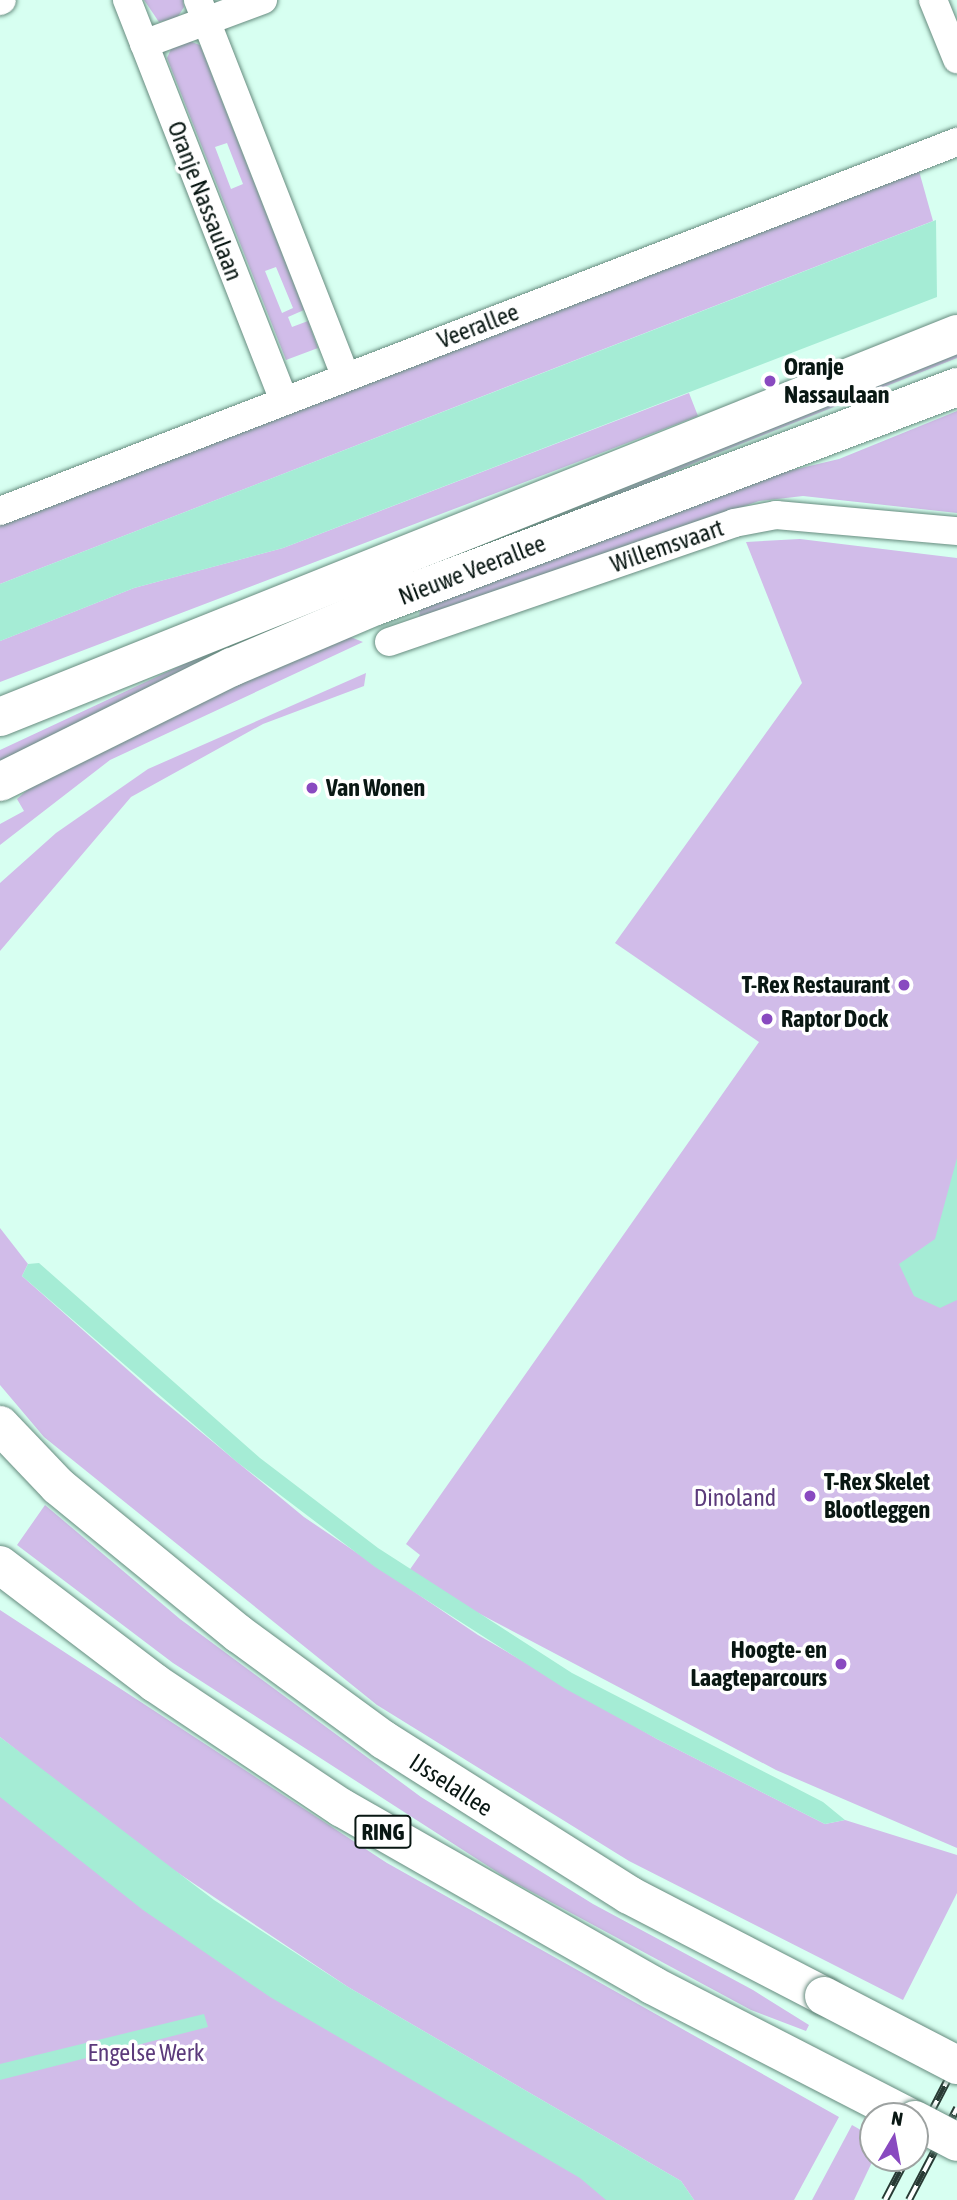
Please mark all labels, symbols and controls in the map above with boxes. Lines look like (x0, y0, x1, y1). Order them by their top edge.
street label: Oranje Nassaulaan (161, 117, 249, 285)
street label: Veerallee (433, 297, 523, 355)
place label: Oranje Nassaulaan (784, 353, 889, 409)
marker: Oranje Nassaulaan (762, 373, 778, 389)
street label: Willemsvaart (607, 513, 727, 579)
street label: Nieuwe Veerallee (394, 529, 550, 611)
place label: Van Wonen (326, 774, 425, 802)
marker: Van Wonen (304, 780, 320, 796)
place label: T-Rex Restaurant (742, 971, 890, 999)
marker: T-Rex Restaurant (896, 977, 912, 993)
place label: Raptor Dock (781, 1005, 888, 1033)
marker: Raptor Dock (759, 1011, 775, 1027)
place label: T-Rex Skelet Blootleggen (824, 1468, 930, 1524)
park label: Dinoland (694, 1484, 776, 1512)
marker: T-Rex Skelet Blootleggen (802, 1488, 818, 1504)
place label: Hoogte- en Laagteparcours (691, 1636, 827, 1692)
marker: Hoogte- en Laagteparcours (833, 1656, 849, 1672)
street label: IJsselallee (404, 1748, 498, 1822)
road number: RING (353, 1812, 413, 1852)
park label: Engelse Werk (88, 2039, 204, 2067)
north arrow (859, 2102, 929, 2172)
text: N (890, 2106, 905, 2130)

